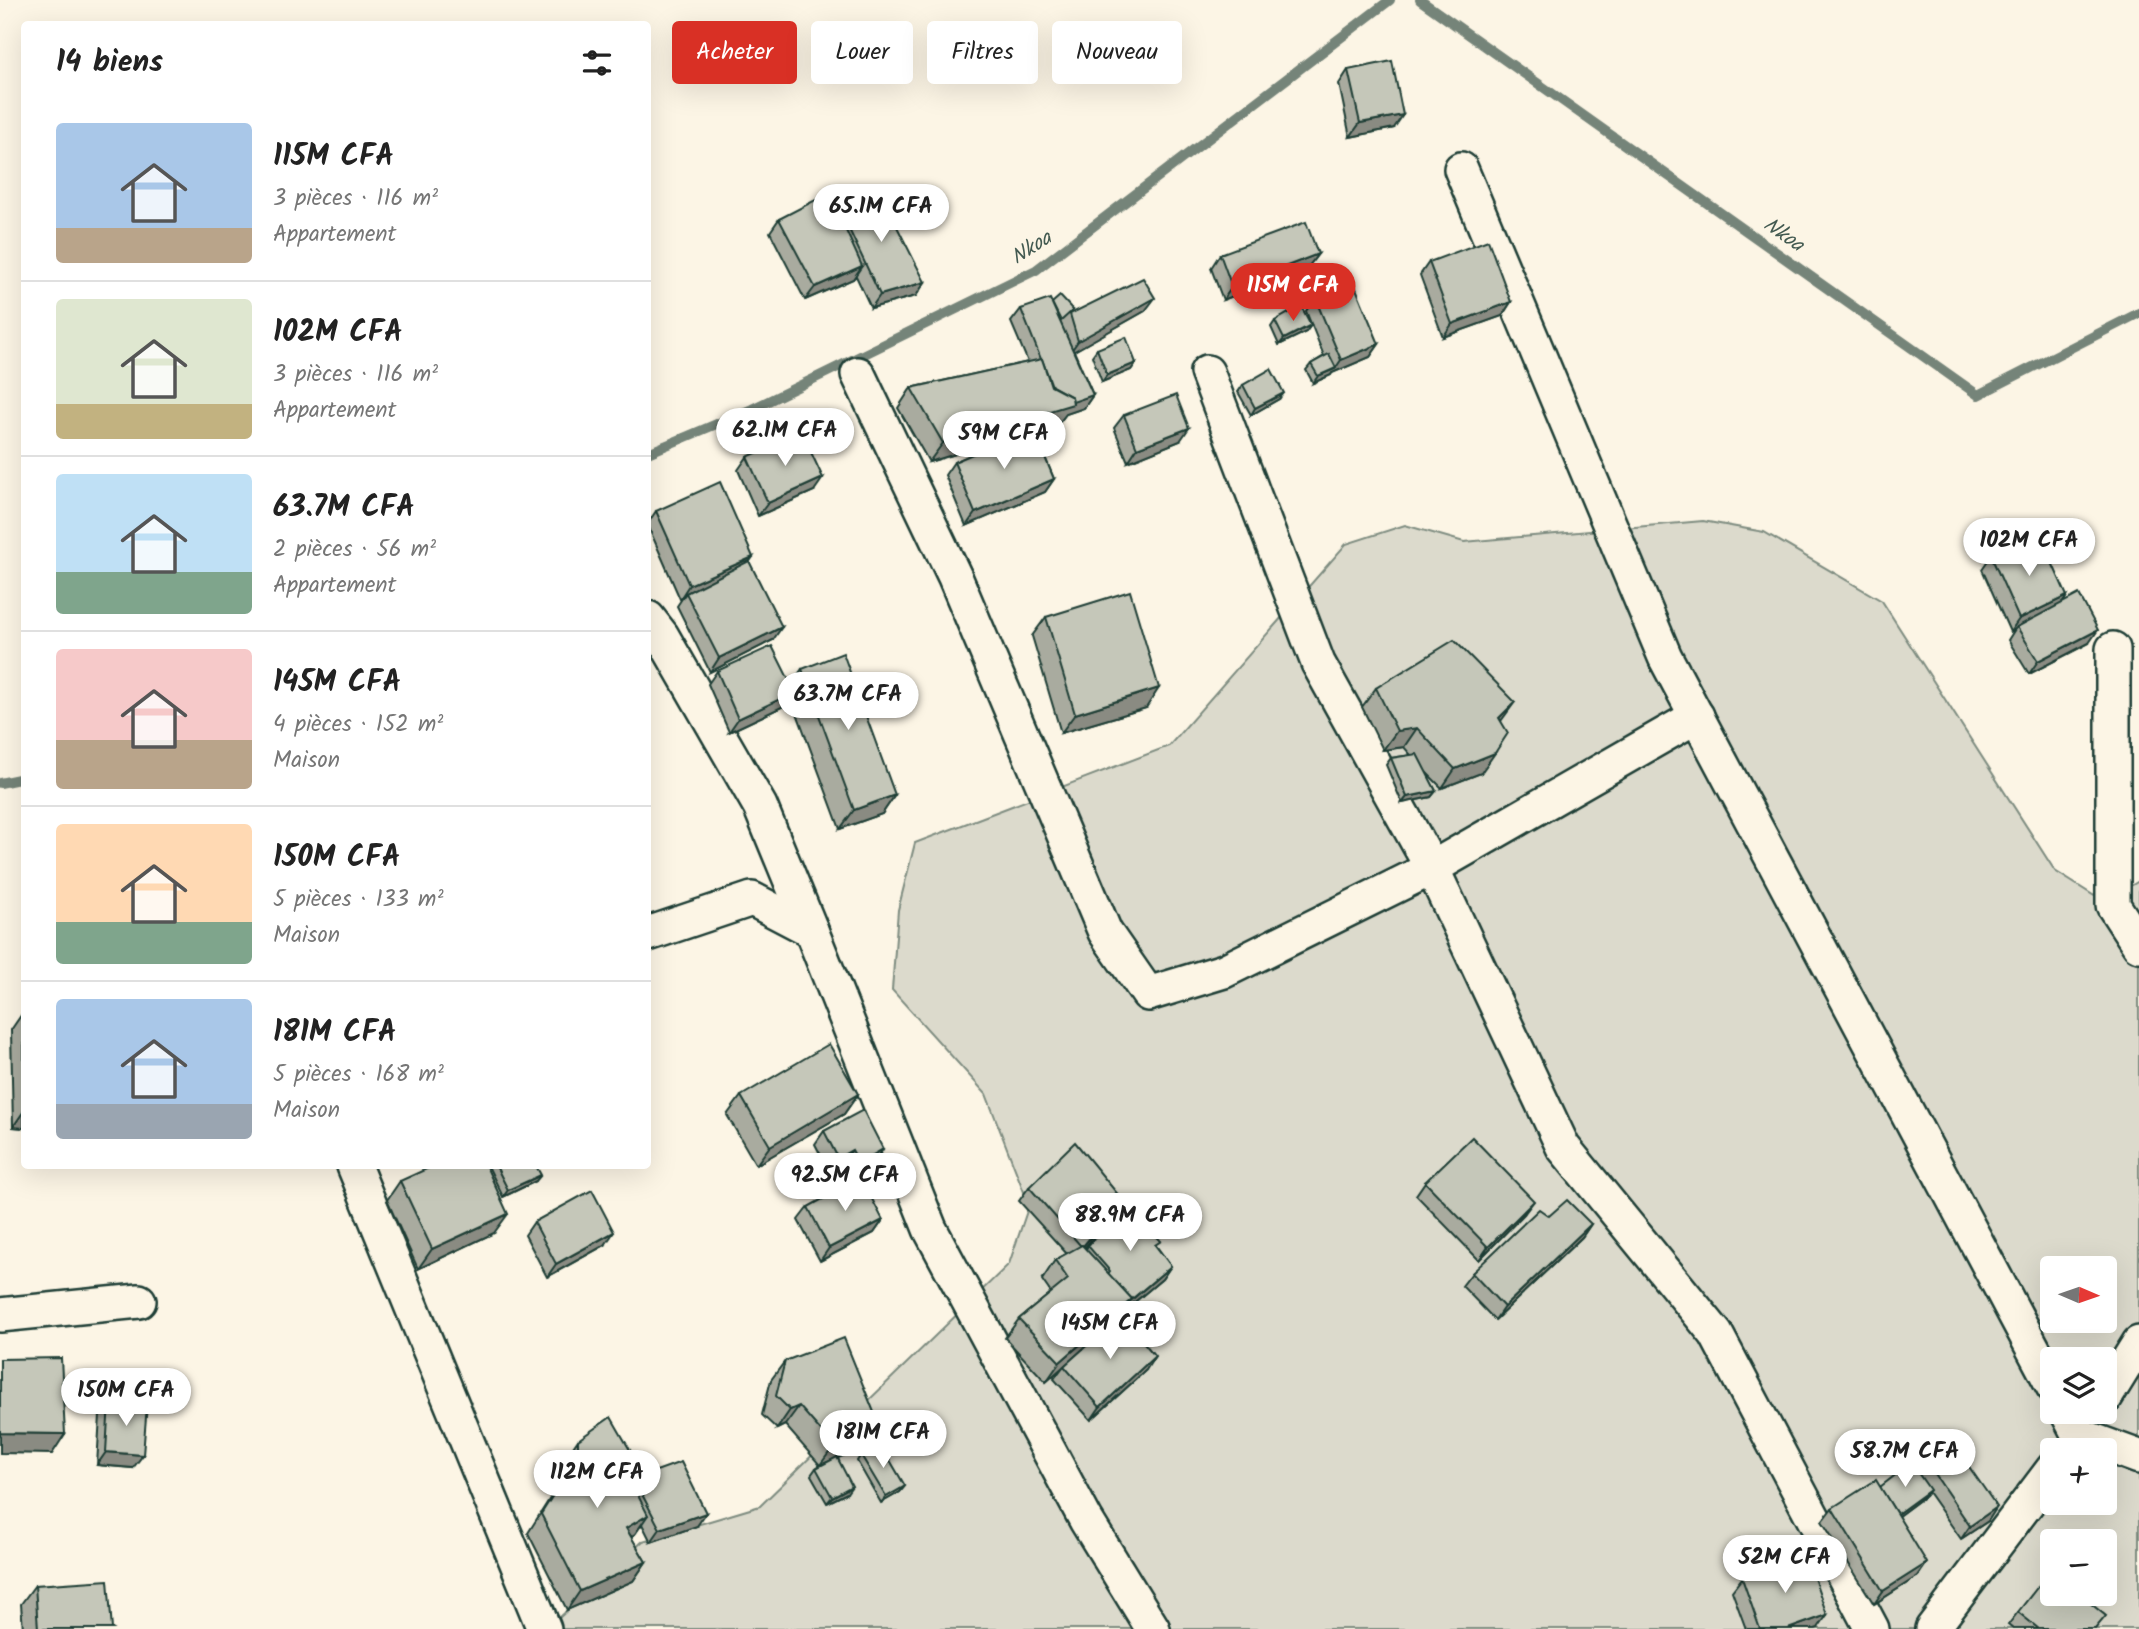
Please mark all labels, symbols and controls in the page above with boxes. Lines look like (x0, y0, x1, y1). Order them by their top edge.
chip: Acheter (672, 21, 797, 84)
chip: Louer (811, 21, 913, 84)
chip: Filtres (927, 21, 1038, 84)
chip: Nouveau (1052, 21, 1182, 84)
text: 14 biens (56, 39, 163, 87)
icon: filters (578, 44, 616, 82)
text: 115M CFA (273, 133, 394, 181)
icon: home (112, 151, 196, 235)
text: 3 pièces · 116 m² (273, 181, 438, 217)
pin: 65.1M CFA (801, 184, 961, 244)
text: 65.1M CFA (829, 189, 933, 225)
water label: Nkoa (1756, 209, 1811, 262)
text: Appartement (273, 217, 396, 253)
water label: Nkoa (1005, 222, 1060, 274)
pin: 115M CFA (1221, 264, 1365, 323)
text: 115M CFA (1247, 268, 1339, 304)
text: 102M CFA (273, 309, 403, 357)
icon: home (112, 327, 196, 411)
text: 3 pièces · 116 m² (273, 357, 438, 393)
text: Appartement (273, 393, 396, 429)
pin: 62.1M CFA (705, 408, 865, 468)
pin: 59M CFA (939, 412, 1069, 471)
text: 62.1M CFA (732, 413, 838, 449)
text: 59M CFA (959, 416, 1049, 452)
text: 63.7M CFA (273, 484, 415, 532)
icon: home (112, 502, 196, 586)
pin: 102M CFA (1957, 518, 2101, 578)
text: 102M CFA (1979, 523, 2079, 559)
text: 2 pièces · 56 m² (273, 532, 436, 568)
text: Appartement (273, 568, 396, 604)
text: 145M CFA (273, 659, 402, 707)
pin: 63.7M CFA (768, 672, 928, 732)
icon: home (112, 677, 196, 761)
text: 63.7M CFA (794, 677, 902, 713)
text: 4 pièces · 152 m² (273, 707, 443, 743)
text: Maison (273, 743, 340, 779)
text: 150M CFA (273, 834, 401, 882)
icon: home (112, 852, 196, 936)
text: 5 pièces · 133 m² (273, 882, 444, 918)
text: Maison (273, 918, 340, 954)
text: 181M CFA (273, 1009, 397, 1057)
icon: home (112, 1027, 196, 1111)
text: 5 pièces · 168 m² (273, 1057, 444, 1093)
text: Maison (273, 1093, 340, 1129)
pin: 92.5M CFA (765, 1154, 925, 1213)
text: 92.5M CFA (790, 1158, 900, 1194)
pin: 88.9M CFA (1050, 1194, 1210, 1253)
text: 88.9M CFA (1074, 1198, 1186, 1234)
north arrow (2040, 1256, 2118, 1334)
map controls (2040, 1256, 2117, 1606)
pin: 145M CFA (1038, 1302, 1182, 1361)
text: 145M CFA (1061, 1306, 1159, 1342)
button: layers (2040, 1347, 2117, 1424)
pin: 150M CFA (54, 1368, 198, 1428)
text: 150M CFA (77, 1373, 175, 1409)
pin: 181M CFA (811, 1410, 955, 1470)
text: 181M CFA (836, 1415, 930, 1451)
pin: 58.7M CFA (1825, 1430, 1985, 1489)
text: 58.7M CFA (1851, 1434, 1959, 1470)
button: + (2040, 1438, 2117, 1515)
pin: 112M CFA (525, 1450, 669, 1510)
text: 112M CFA (550, 1455, 644, 1491)
button: − (2040, 1529, 2117, 1606)
pin: 52M CFA (1720, 1536, 1850, 1595)
text: 52M CFA (1739, 1540, 1831, 1576)

